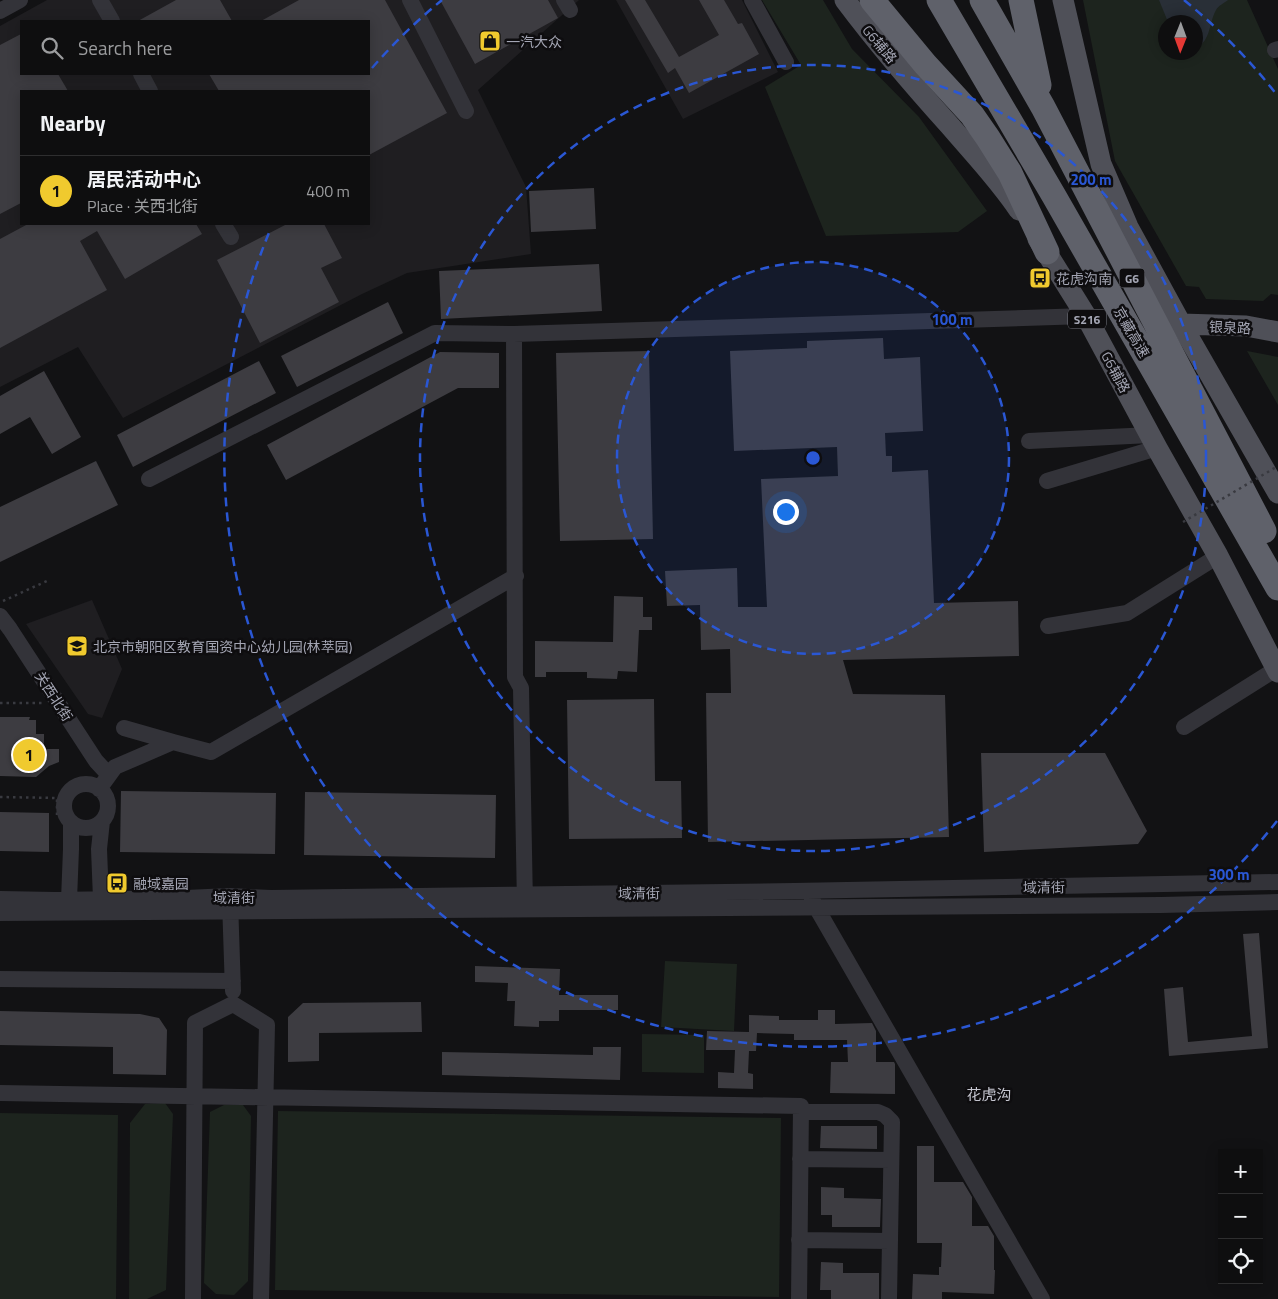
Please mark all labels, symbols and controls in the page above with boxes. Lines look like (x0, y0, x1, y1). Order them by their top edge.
north arrow (1158, 15, 1203, 60)
search box (20, 20, 370, 75)
street label: G6辅路 (858, 20, 902, 68)
shop icon: 一汽大众 (478, 29, 502, 53)
place label: 一汽大众 (506, 31, 562, 52)
text: Search here (78, 33, 172, 62)
icon: search (38, 34, 66, 62)
text: Nearby (40, 107, 105, 139)
text: 居民活动中心 (87, 164, 201, 193)
text: 200 m (1070, 168, 1112, 191)
text: 1 (52, 179, 60, 203)
text: 400 m (306, 179, 350, 203)
text: Place · 关西北街 (87, 194, 198, 218)
bus stop icon: 花虎沟南 (1028, 266, 1052, 290)
place label: 花虎沟南 (1056, 268, 1112, 289)
road number: G6 (1120, 268, 1144, 288)
street label: 京藏高速 (1109, 303, 1155, 361)
text: 100 m (931, 308, 973, 331)
road number: S216 (1068, 310, 1106, 328)
street label: 银泉路 (1208, 315, 1252, 339)
street label: G6辅路 (1096, 347, 1136, 397)
centre of rings (804, 449, 822, 467)
your location (773, 499, 799, 525)
school or university icon: 北京市朝阳区教育国资中心幼儿园(林萃园) (65, 634, 89, 658)
place label: 北京市朝阳区教育国资中心幼儿园(林萃园) (93, 636, 352, 657)
street label: 关西北街 (30, 667, 78, 725)
pin: 1 (13, 736, 45, 774)
text: 300 m (1208, 863, 1250, 886)
bus stop icon: 融域嘉园 (105, 871, 129, 895)
place label: 融域嘉园 (133, 873, 189, 894)
street label: 域清街 (1023, 876, 1065, 898)
street label: 域清街 (618, 882, 660, 904)
street label: 域清街 (213, 887, 255, 908)
district label: 花虎沟 (966, 1083, 1012, 1106)
map controls (1218, 1149, 1263, 1284)
button: + (1218, 1149, 1263, 1194)
button: − (1218, 1194, 1263, 1239)
button: locate (1218, 1239, 1263, 1284)

